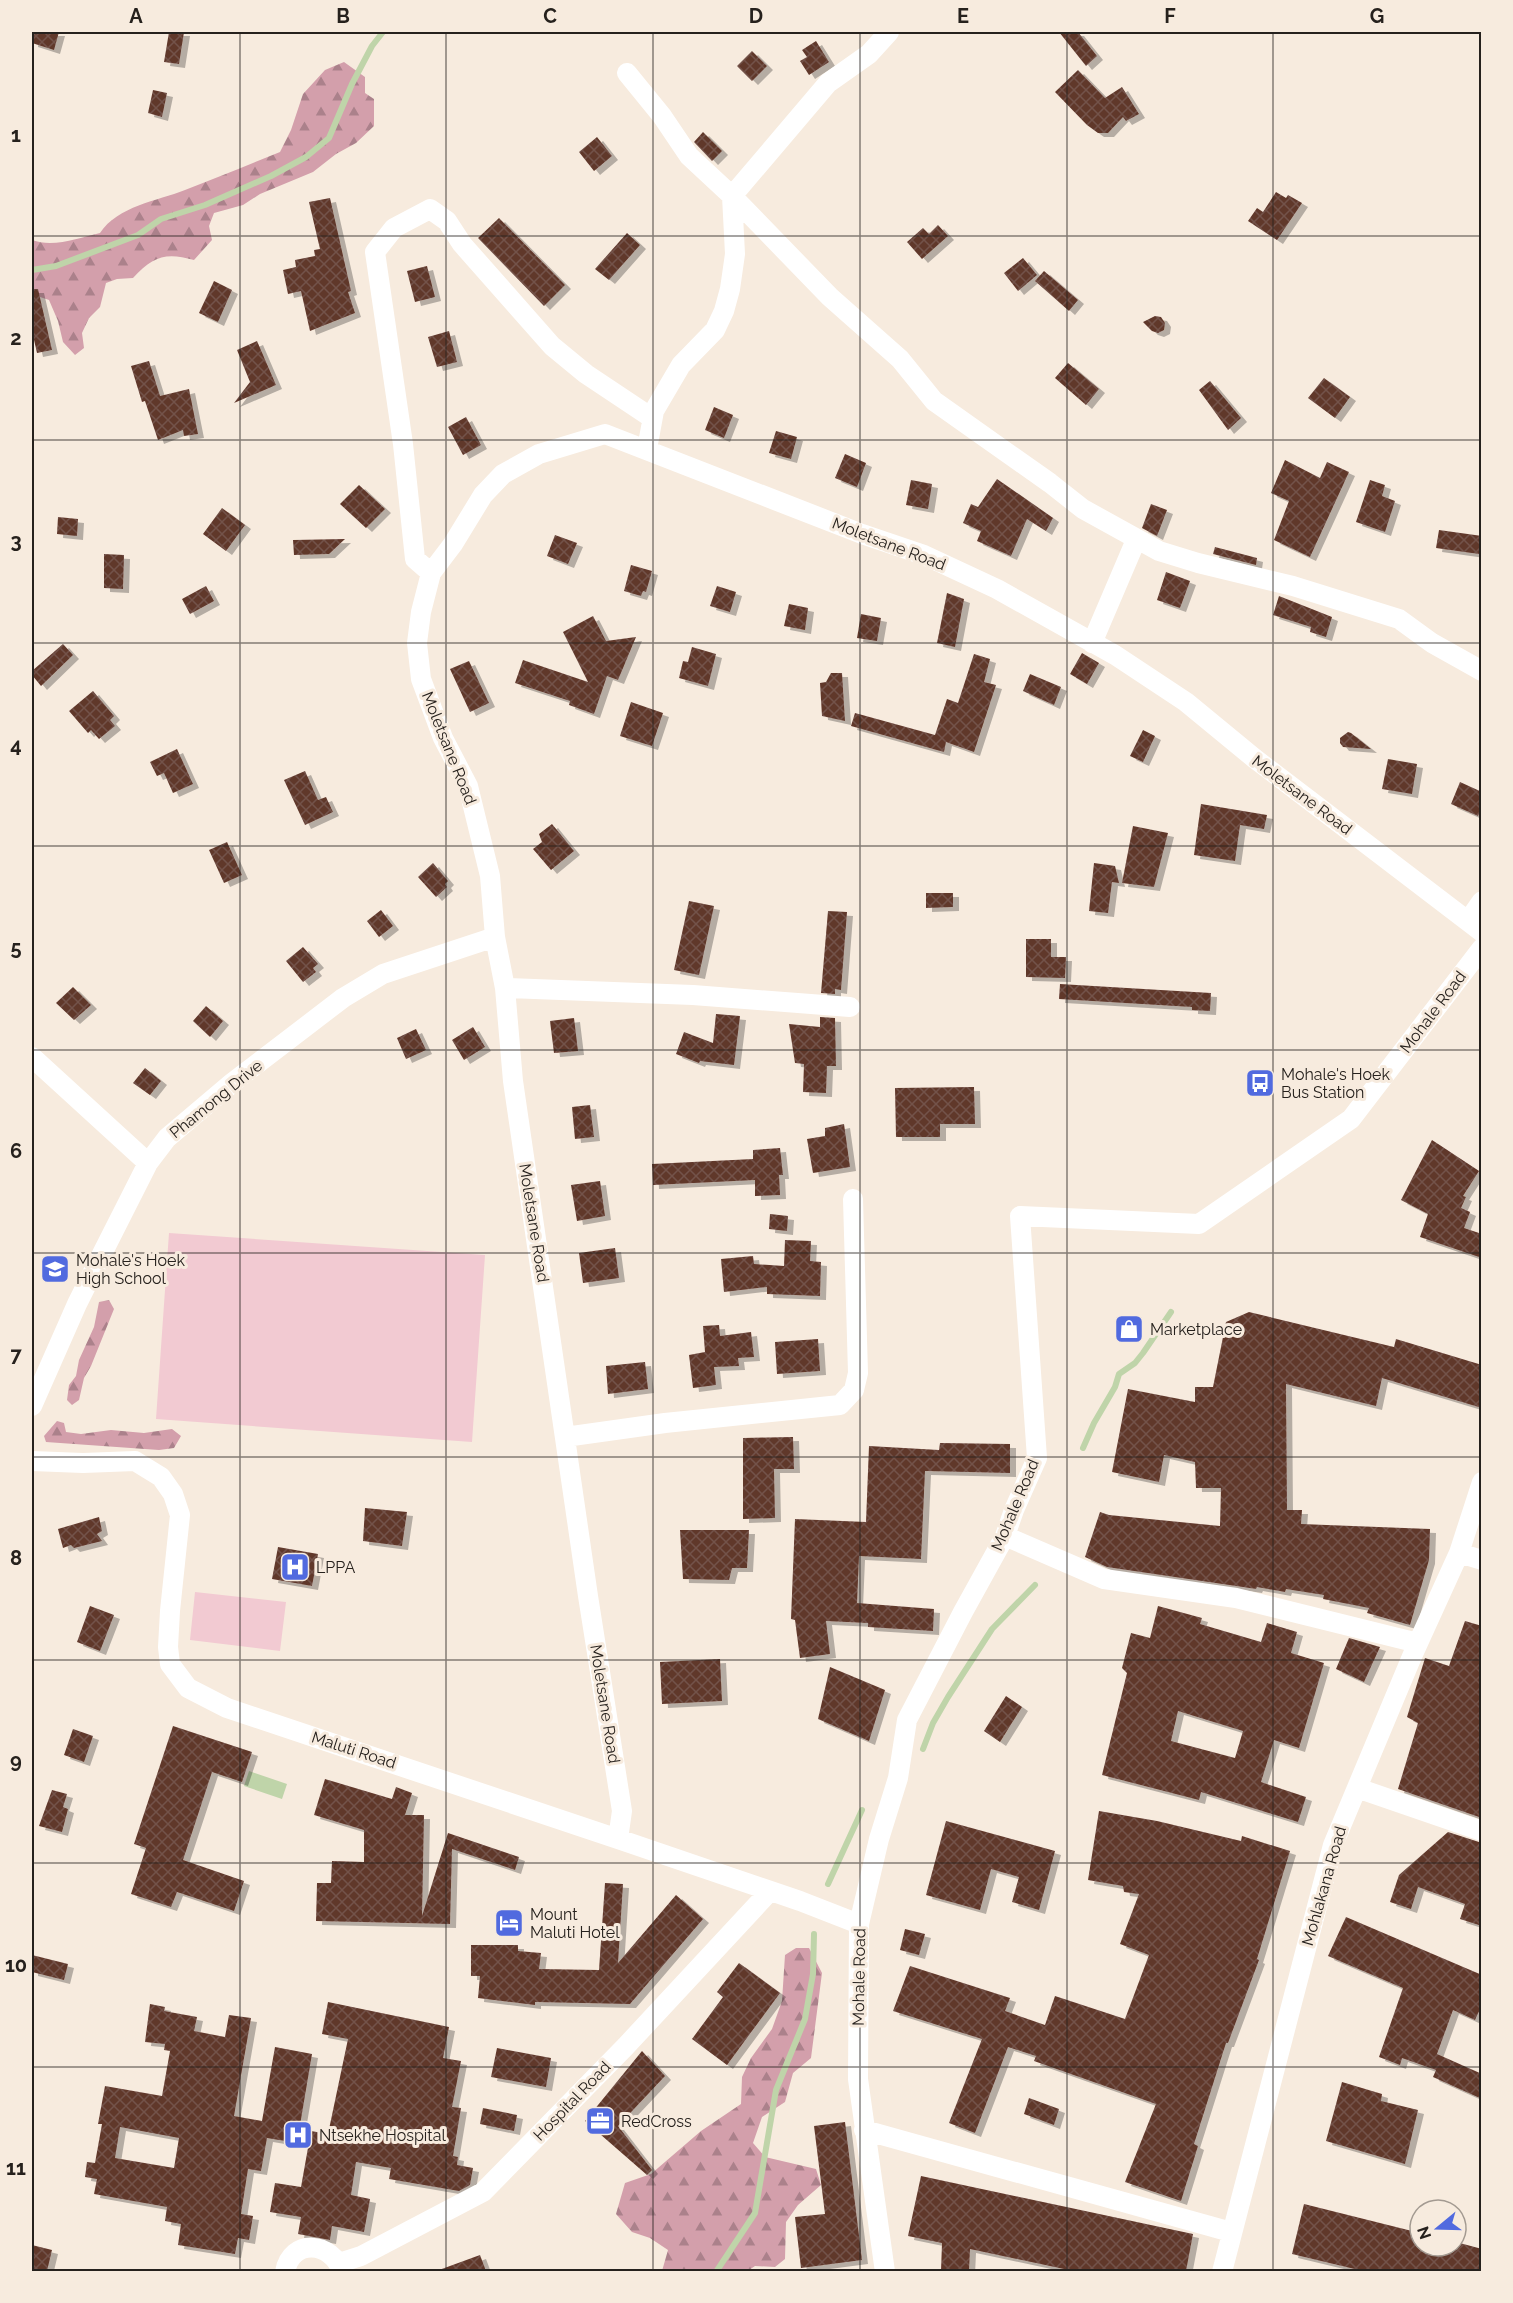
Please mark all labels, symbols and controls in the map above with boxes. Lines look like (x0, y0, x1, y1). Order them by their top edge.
text: A (129, 4, 143, 28)
text: B (336, 4, 350, 28)
text: C (543, 4, 557, 28)
text: D (749, 4, 763, 28)
text: E (957, 4, 969, 28)
text: F (1164, 4, 1176, 28)
text: G (1370, 4, 1384, 28)
text: 1 (11, 123, 21, 147)
text: 2 (10, 326, 22, 350)
street label: Moletsane Road (830, 514, 948, 574)
text: 3 (10, 529, 22, 553)
street label: Moletsane Road (418, 689, 480, 807)
text: 4 (10, 733, 22, 757)
street label: Moletsane Road (1248, 751, 1356, 839)
text: 5 (10, 936, 22, 960)
street label: Mohale Road (1396, 967, 1470, 1057)
street label: Phamong Drive (166, 1056, 266, 1142)
place label: Mohale's Hoek Bus Station (1281, 1065, 1390, 1102)
bus stop icon: Mohale's Hoek Bus Station (1244, 1067, 1276, 1099)
text: 6 (10, 1139, 22, 1163)
street label: Moletsane Road (515, 1162, 553, 1284)
place label: Mohale's Hoek High School (76, 1251, 185, 1288)
school or university icon: Mohale's Hoek High School (39, 1253, 71, 1285)
shop icon: Marketplace (1113, 1313, 1145, 1345)
place label: Marketplace (1150, 1320, 1242, 1339)
text: 7 (10, 1343, 22, 1367)
street label: Mohale Road (987, 1456, 1043, 1554)
text: 8 (10, 1546, 22, 1570)
hospital icon: LPPA (279, 1551, 311, 1583)
place label: LPPA (316, 1558, 355, 1577)
street label: Moletsane Road (586, 1643, 624, 1765)
street label: Maluti Road (309, 1727, 399, 1773)
text: 9 (10, 1749, 22, 1773)
street label: Mohlakana Road (1298, 1824, 1350, 1948)
place label: Mount Maluti Hotel (530, 1905, 620, 1942)
hotel icon: Mount Maluti Hotel (493, 1907, 525, 1939)
street label: Mohale Road (849, 1928, 869, 2026)
text: 10 (5, 1953, 27, 1977)
street label: Hospital Road (529, 2057, 615, 2145)
office icon: RedCross (584, 2105, 616, 2137)
place label: RedCross (621, 2112, 692, 2131)
hospital icon: Ntsekhe Hospital (282, 2119, 314, 2151)
place label: Ntsekhe Hospital (319, 2126, 446, 2145)
text: 11 (6, 2156, 26, 2180)
north arrow (1408, 2198, 1468, 2258)
text: N (1413, 2224, 1435, 2242)

